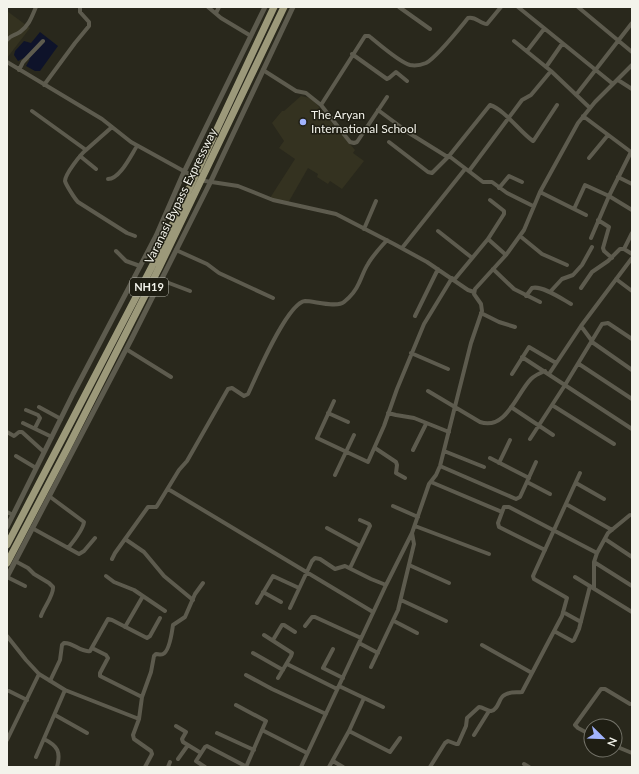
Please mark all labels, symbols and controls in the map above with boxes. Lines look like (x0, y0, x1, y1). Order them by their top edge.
place label: The Aryan International School (311, 107, 417, 136)
marker: The Aryan International School (298, 117, 308, 127)
street label: Varanasi Bypass Expressway (141, 125, 220, 266)
road number: NH19 (130, 278, 168, 296)
north arrow (583, 718, 623, 758)
text: N (605, 736, 620, 749)

